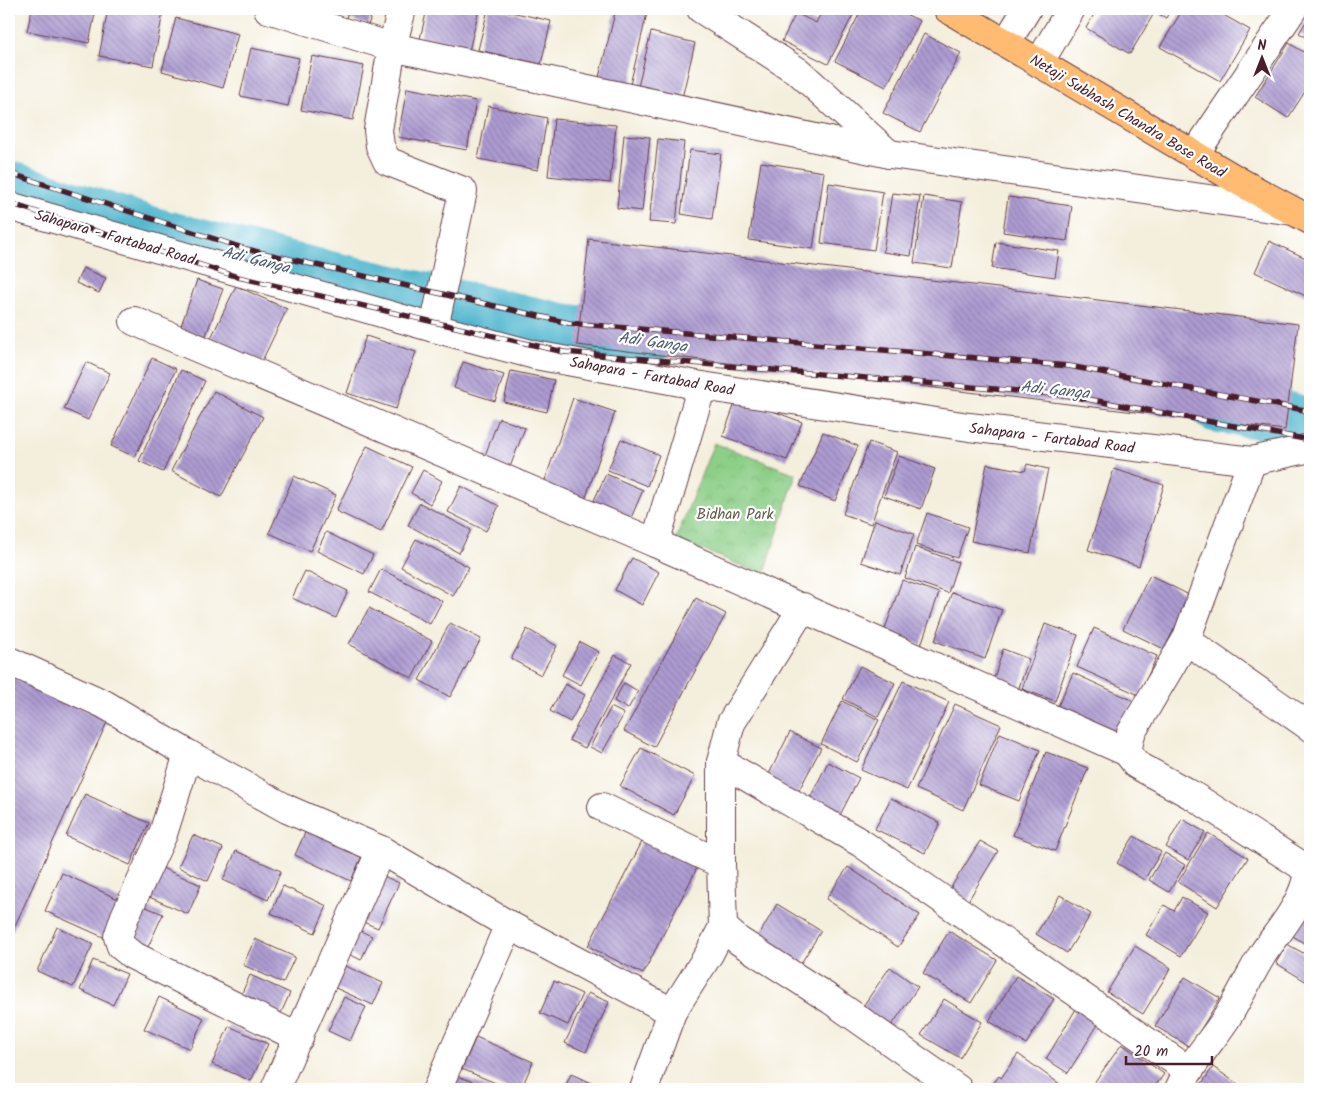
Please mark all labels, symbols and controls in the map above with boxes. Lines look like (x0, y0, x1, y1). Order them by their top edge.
north arrow (1236, 32, 1286, 82)
text: N (1258, 35, 1267, 57)
street label: Netaji Subhash Chandra Bose Road (1025, 49, 1230, 185)
street label: Sahapara - Fartabad Road (31, 203, 198, 273)
water label: Adi Ganga (219, 240, 294, 281)
water label: Adi Ganga (617, 325, 690, 360)
street label: Sahapara - Fartabad Road (568, 351, 736, 403)
water label: Adi Ganga (1019, 374, 1092, 407)
street label: Sahapara - Fartabad Road (968, 417, 1136, 461)
park label: Bidhan Park (697, 503, 774, 527)
scale bar (1126, 1033, 1213, 1065)
text: 20 m (1134, 1040, 1168, 1064)

